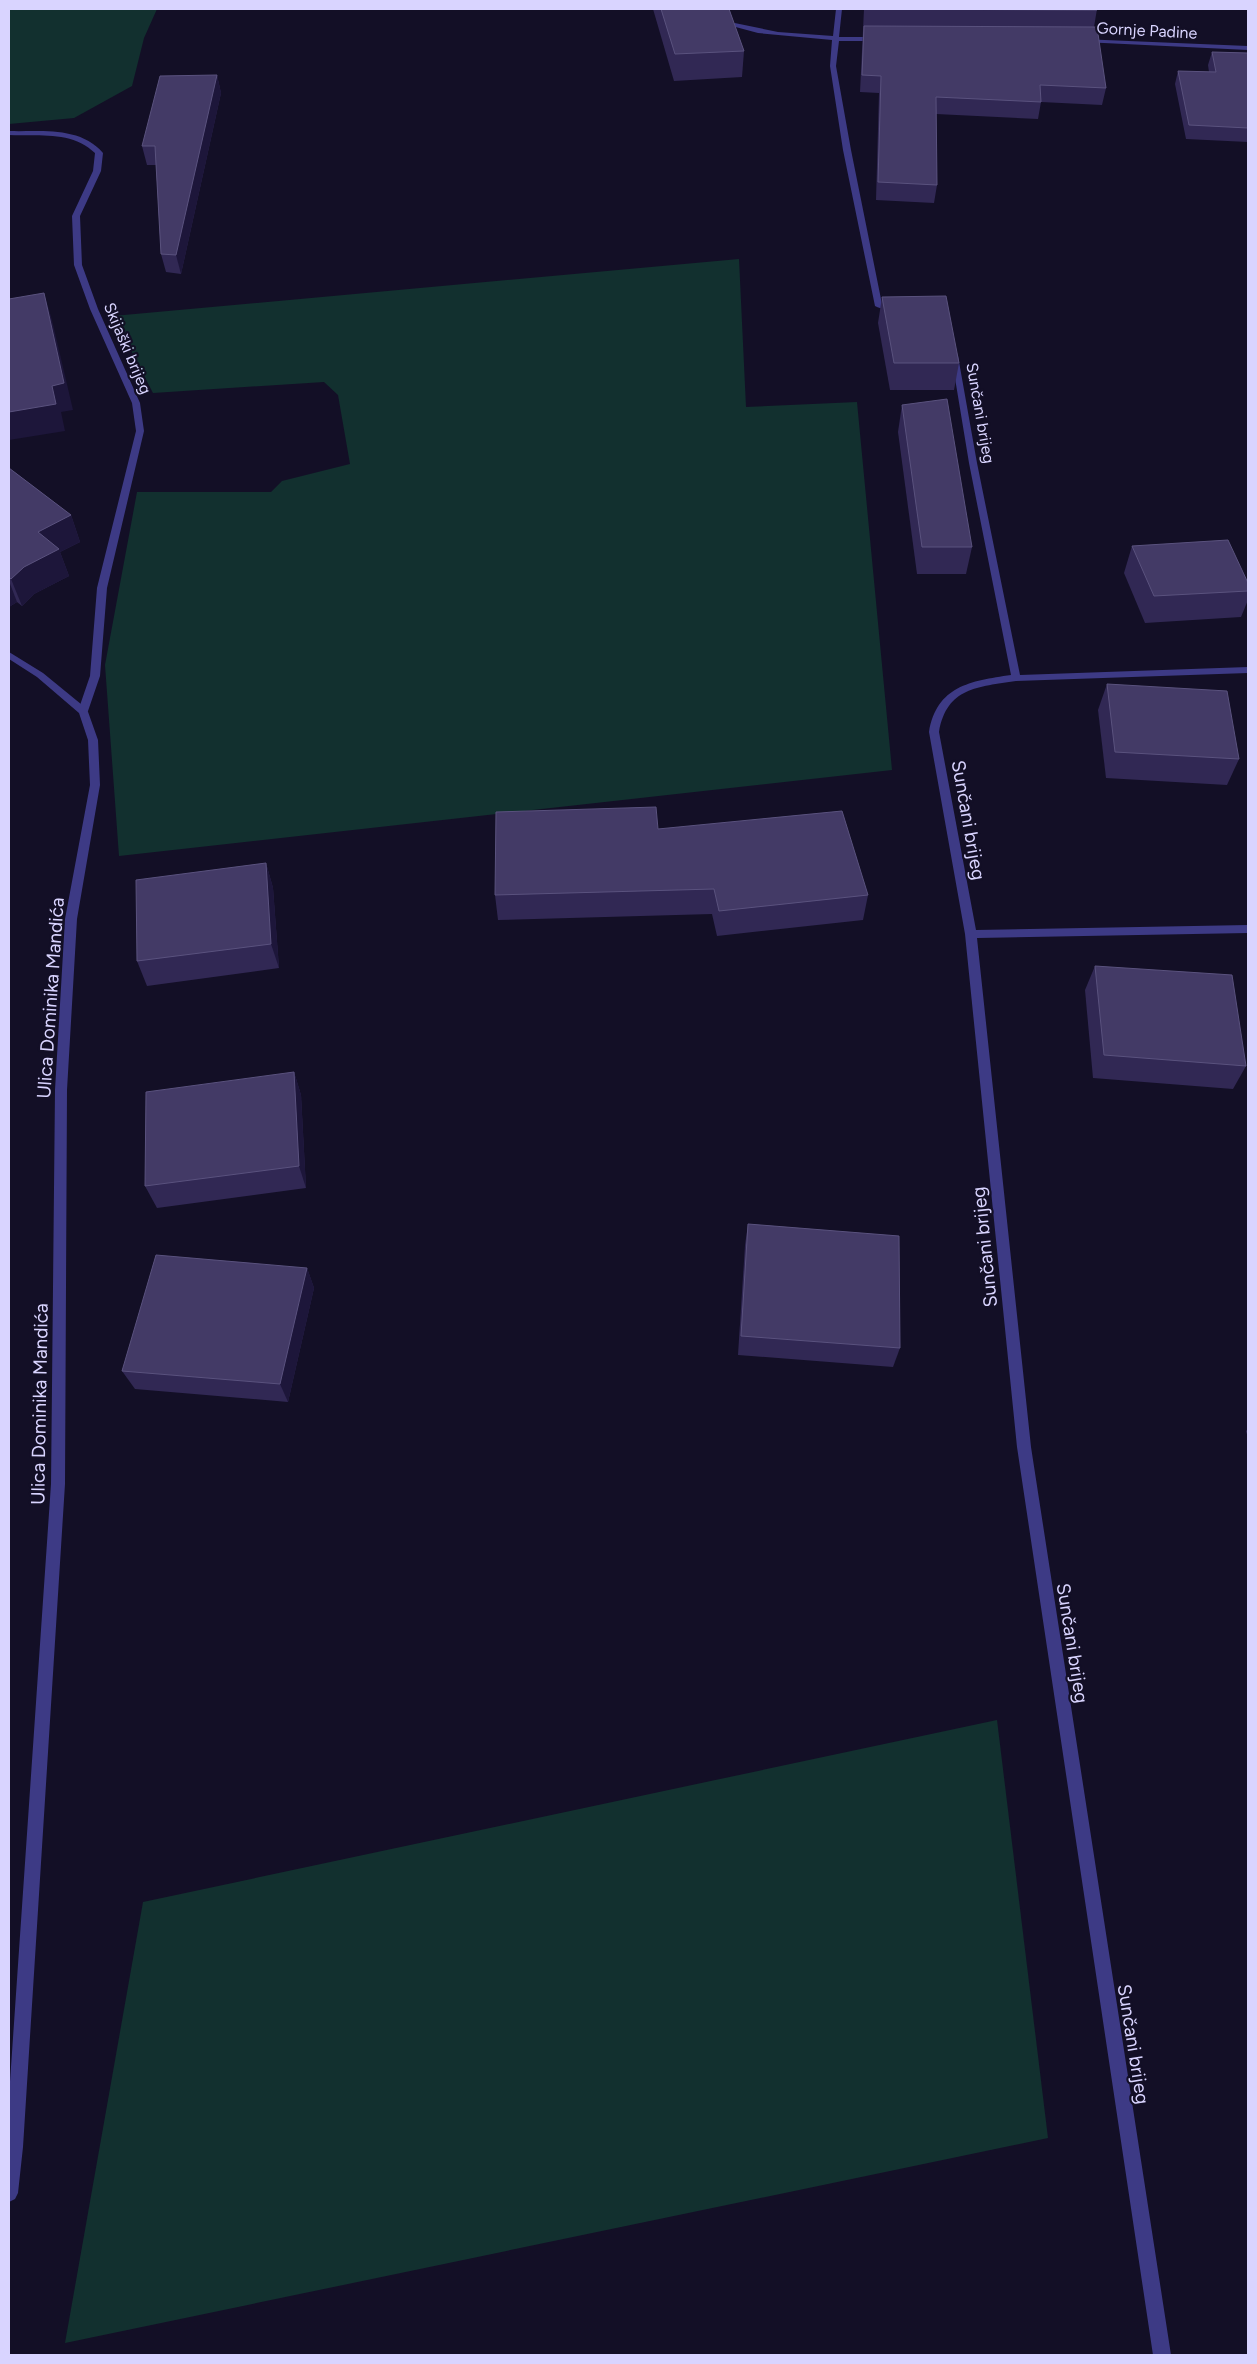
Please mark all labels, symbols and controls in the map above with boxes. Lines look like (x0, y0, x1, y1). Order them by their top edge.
street label: Gornje Padine (1096, 18, 1198, 43)
street label: Skijaški brijeg (100, 300, 155, 397)
street label: Sunčani brijeg (962, 361, 999, 465)
street label: Sunčani brijeg (947, 758, 990, 882)
street label: Ulica Dominika Mandića (32, 897, 69, 1099)
street label: Sunčani brijeg (967, 1185, 1002, 1308)
street label: Ulica Dominika Mandića (26, 1303, 53, 1505)
street label: Sunčani brijeg (1052, 1581, 1093, 1705)
street label: Sunčani brijeg (1113, 1982, 1154, 2106)

